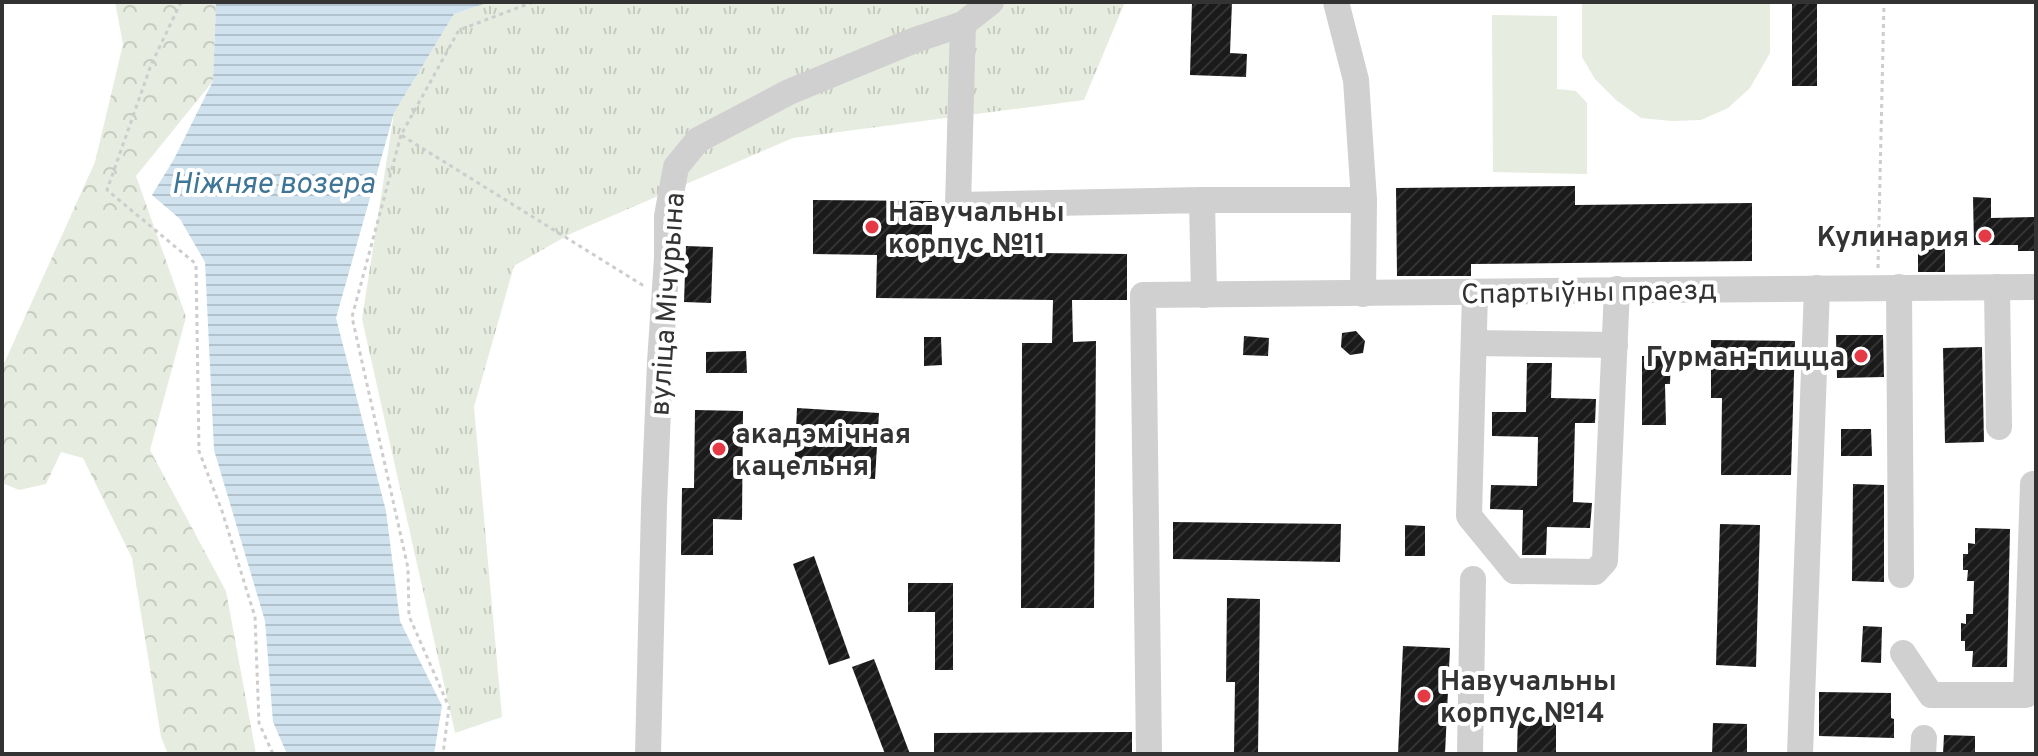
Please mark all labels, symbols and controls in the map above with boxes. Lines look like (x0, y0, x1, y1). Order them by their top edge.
water label: Ніжняе возера (171, 167, 375, 204)
street label: вуліца Мічурына (643, 191, 695, 417)
place label: Навучальны корпус №11 (888, 196, 1065, 264)
marker: Навучальны корпус №11 (863, 218, 881, 236)
place label: Кулинария (1817, 221, 1969, 257)
marker: Кулинария (1976, 227, 1994, 245)
street label: Спартыўны праезд (1461, 274, 1717, 314)
place label: Гурман-пицца (1646, 341, 1845, 377)
marker: Гурман-пицца (1852, 347, 1870, 365)
place label: акадэмічная кацельня (735, 418, 911, 486)
marker: акадэмічная кацельня (710, 440, 728, 458)
place label: Навучальны корпус №14 (1440, 665, 1617, 733)
marker: Навучальны корпус №14 (1415, 687, 1433, 705)

